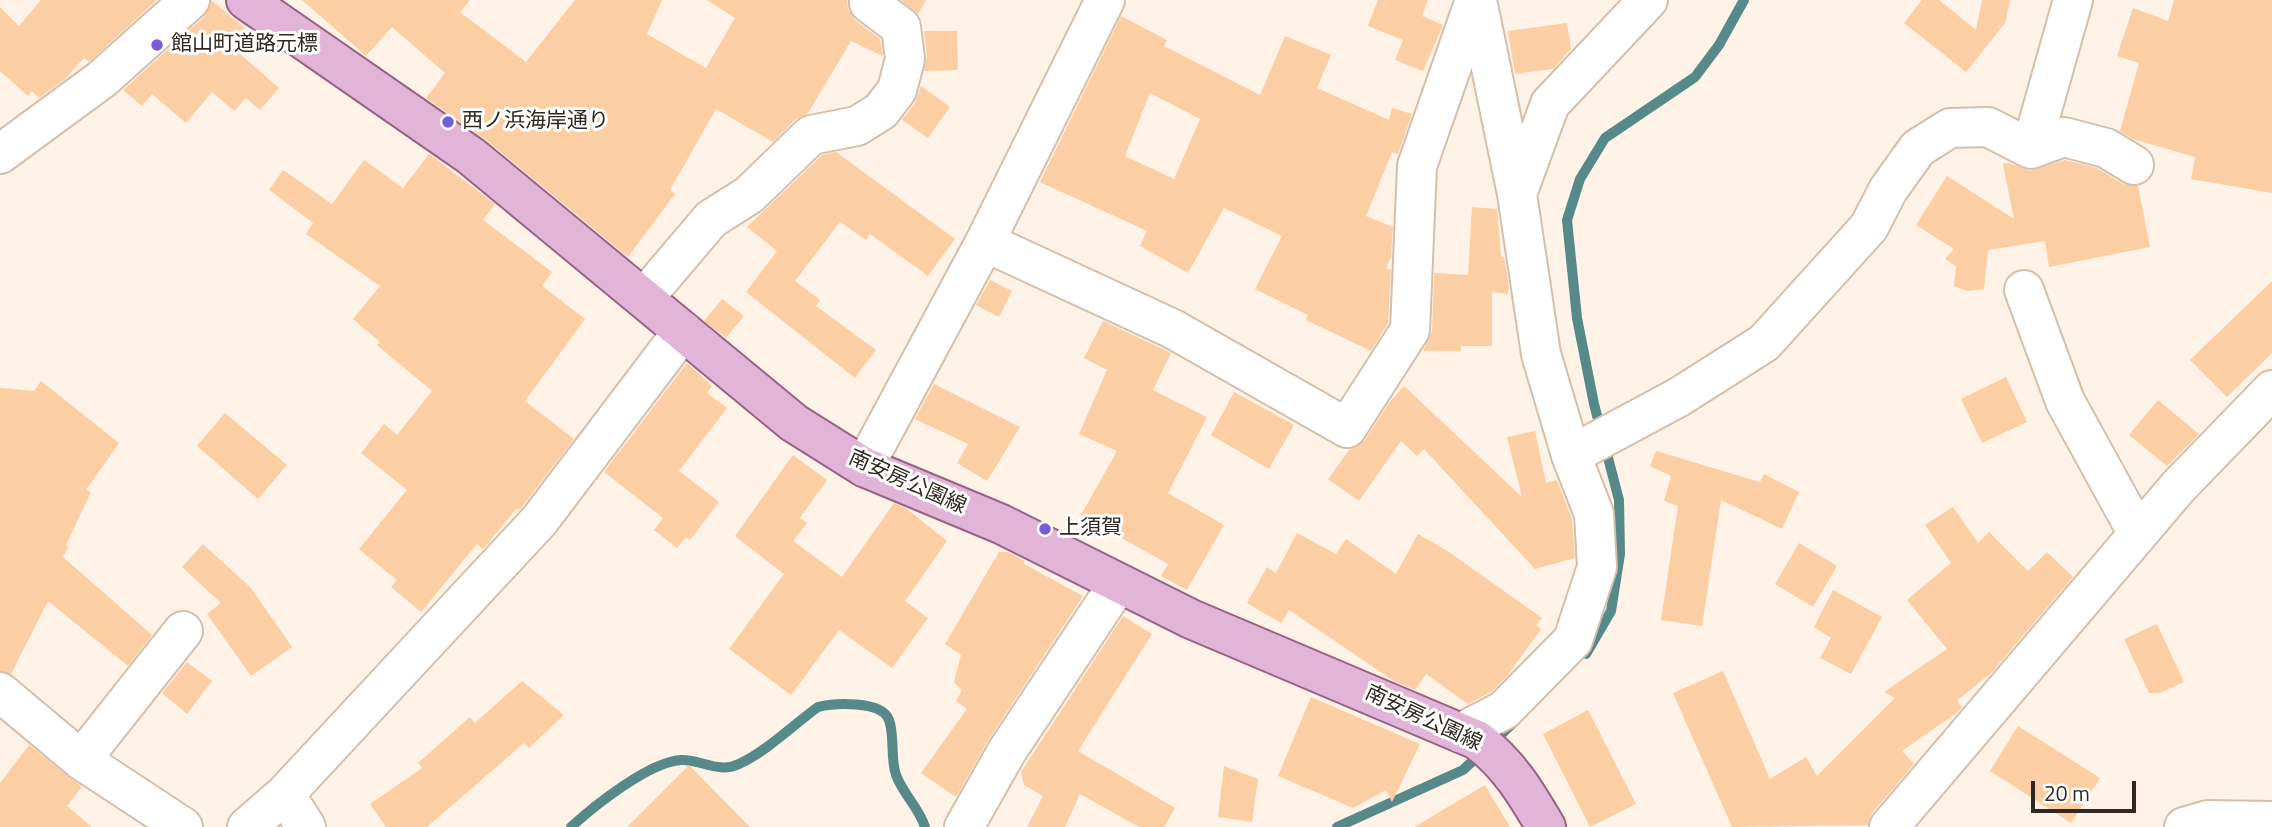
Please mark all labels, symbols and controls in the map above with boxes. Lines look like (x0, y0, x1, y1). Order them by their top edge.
place label: 館山町道路元標 (171, 32, 318, 58)
marker: 館山町道路元標 (149, 37, 165, 53)
place label: 西ノ浜海岸通り (462, 109, 609, 135)
marker: 西ノ浜海岸通り (440, 114, 456, 130)
street label: 南安房公園線 (844, 446, 970, 520)
place label: 上須賀 (1059, 516, 1122, 542)
marker: 上須賀 (1037, 521, 1053, 537)
street label: 南安房公園線 (1361, 681, 1485, 757)
scale bar (2034, 768, 2139, 812)
text: 20 m (2044, 777, 2090, 809)

